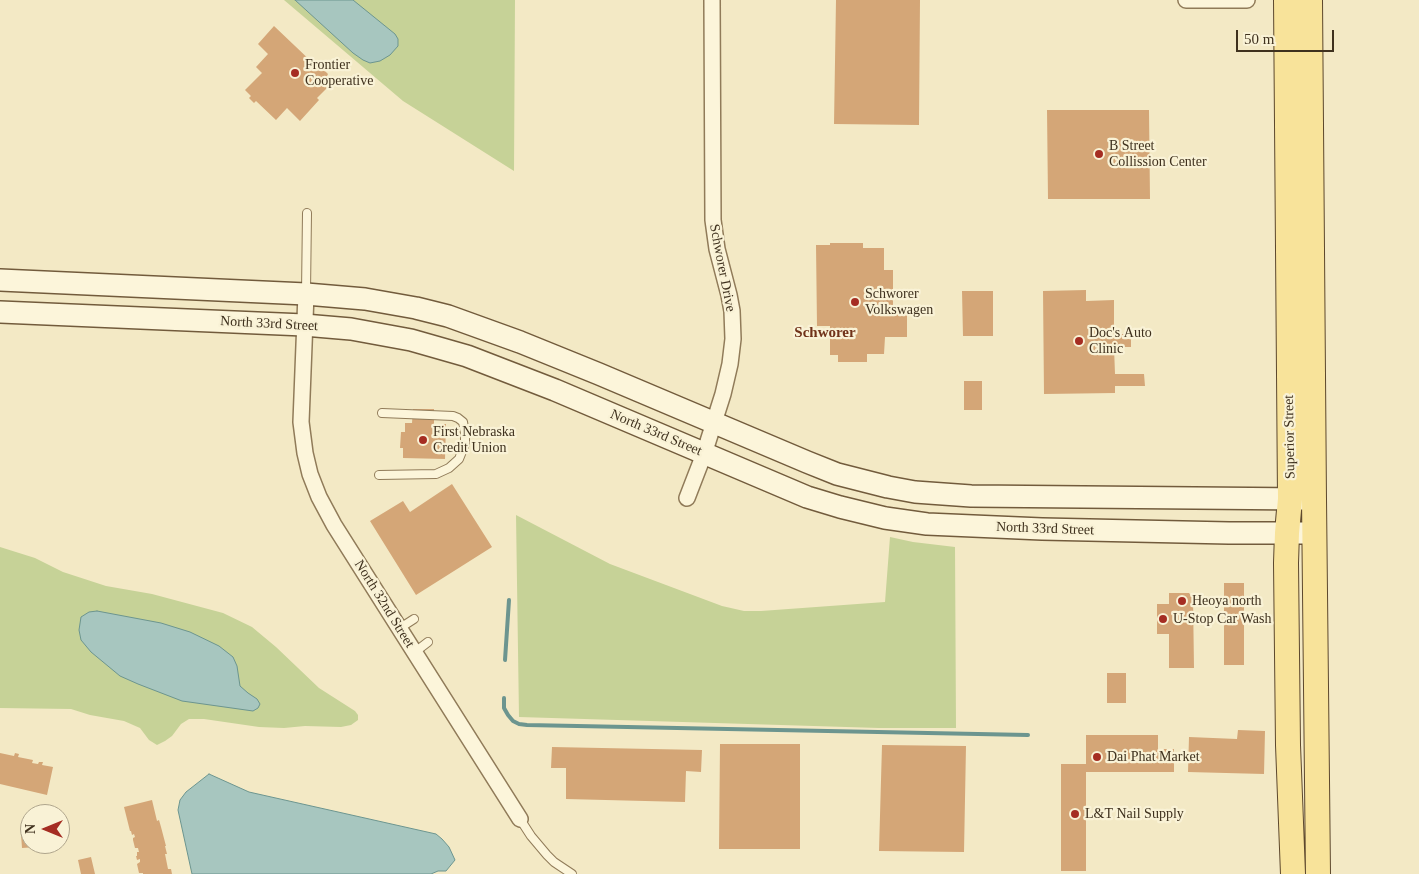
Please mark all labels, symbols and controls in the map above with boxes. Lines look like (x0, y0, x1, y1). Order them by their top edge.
scale bar (1239, 20, 1336, 52)
text: 50 m (1244, 31, 1274, 47)
place label: Frontier Cooperative (305, 57, 373, 90)
marker: Frontier Cooperative (289, 67, 301, 79)
place label: B Street Collission Center (1109, 138, 1207, 170)
marker: B Street Collission Center (1093, 148, 1105, 160)
street label: Schworer Drive (705, 223, 739, 313)
place label: Schworer Volkswagen (865, 286, 933, 318)
marker: Schworer Volkswagen (849, 296, 861, 308)
street label: North 33rd Street (220, 313, 318, 335)
district label: Schworer (794, 324, 856, 342)
place label: Doc's Auto Clinic (1089, 325, 1152, 358)
marker: Doc's Auto Clinic (1073, 335, 1085, 347)
street label: Superior Street (1281, 395, 1299, 479)
street label: North 33rd Street (608, 406, 704, 460)
place label: First Nebraska Credit Union (433, 424, 515, 457)
marker: First Nebraska Credit Union (417, 434, 429, 446)
street label: North 33rd Street (996, 519, 1094, 539)
street label: North 32nd Street (350, 557, 418, 651)
place label: Heoya north (1192, 593, 1262, 609)
marker: Heoya north (1176, 595, 1188, 607)
place label: U-Stop Car Wash (1173, 611, 1271, 627)
marker: U-Stop Car Wash (1157, 613, 1169, 625)
place label: Dai Phat Market (1107, 749, 1200, 765)
marker: Dai Phat Market (1091, 751, 1103, 763)
north arrow (20, 804, 70, 854)
place label: L&T Nail Supply (1085, 806, 1184, 822)
marker: L&T Nail Supply (1069, 808, 1081, 820)
text: N (23, 824, 38, 834)

